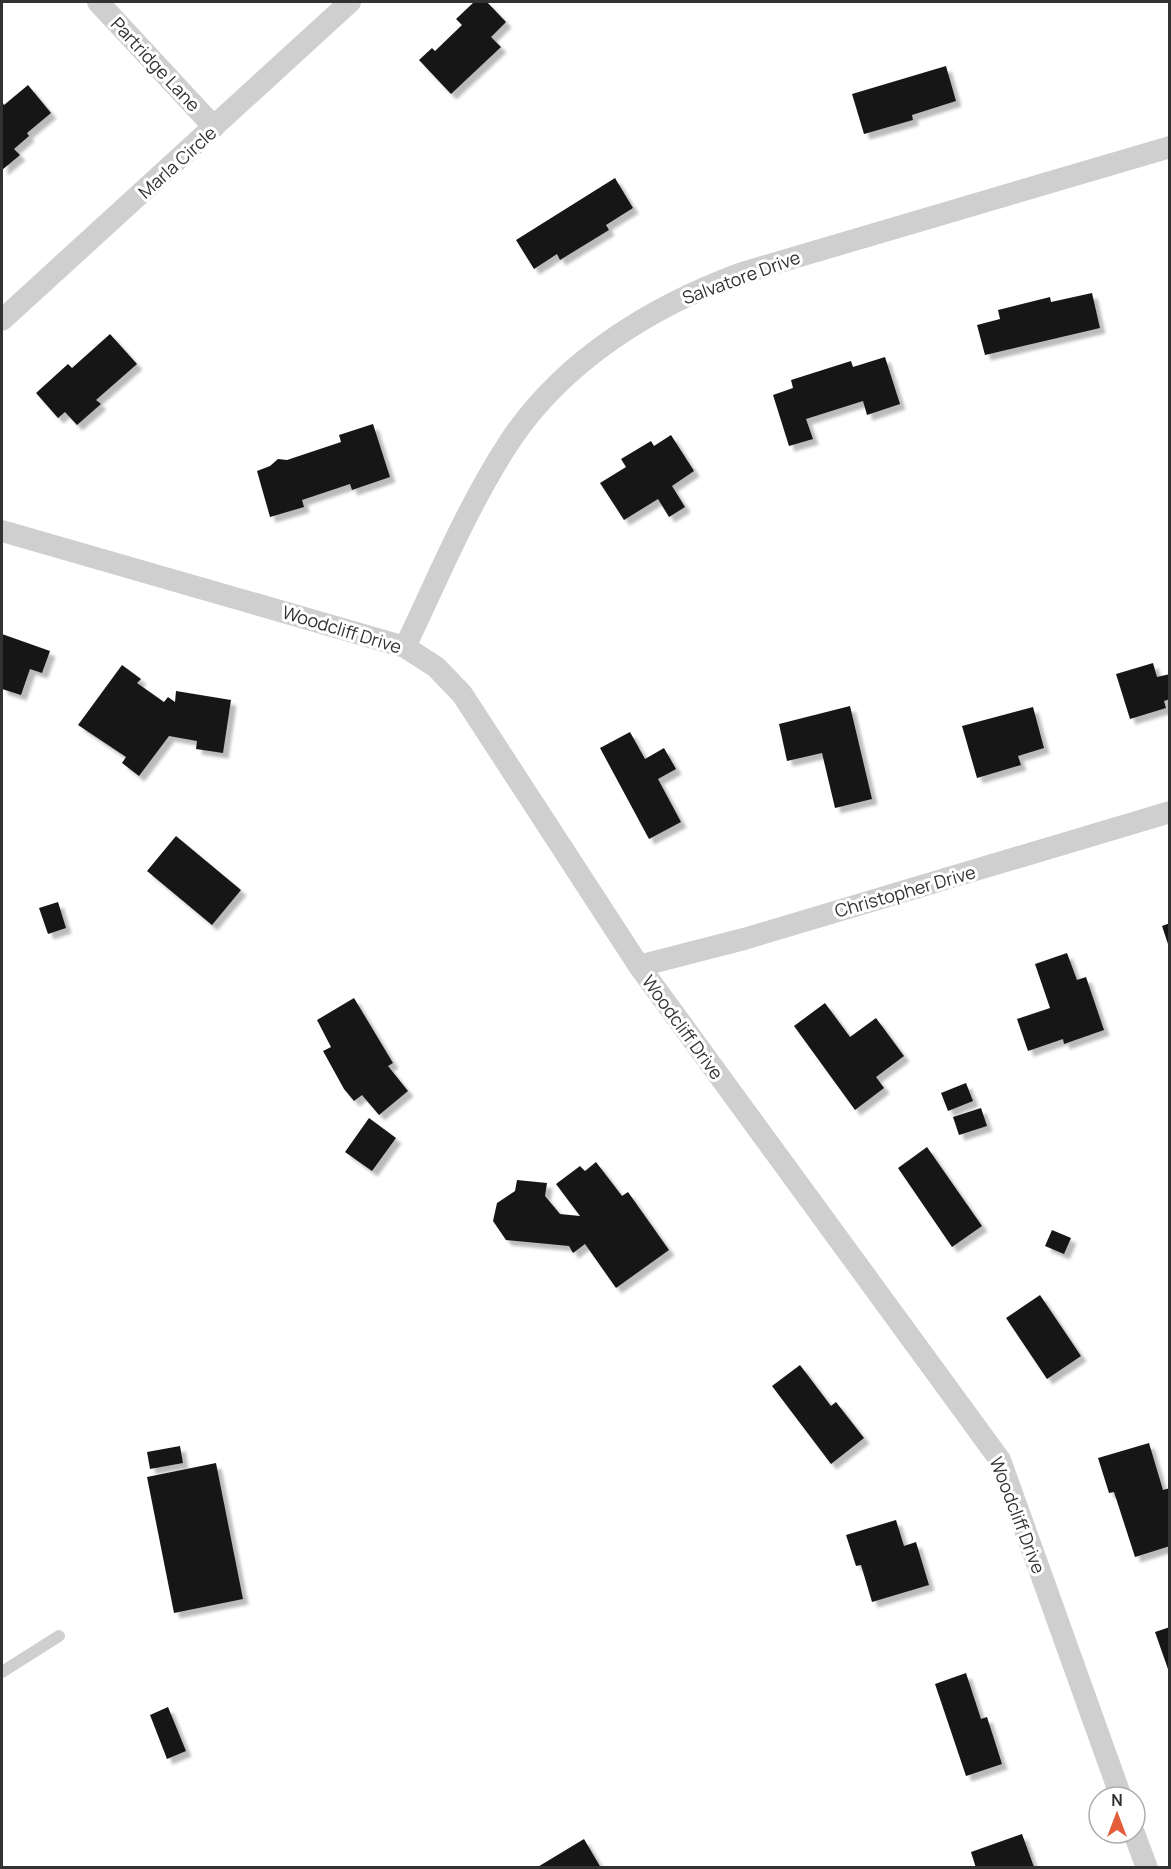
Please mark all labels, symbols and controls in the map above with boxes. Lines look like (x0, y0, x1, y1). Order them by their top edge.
street label: Partridge Lane (106, 12, 206, 116)
street label: Marla Circle (133, 121, 221, 203)
street label: Salvatore Drive (679, 245, 803, 309)
street label: Woodcliff Drive (279, 599, 405, 659)
street label: Christopher Drive (832, 859, 978, 923)
street label: Woodcliff Drive (637, 970, 729, 1084)
street label: Woodcliff Drive (985, 1453, 1051, 1577)
north arrow (1087, 1785, 1147, 1845)
text: N (1111, 1789, 1123, 1811)

